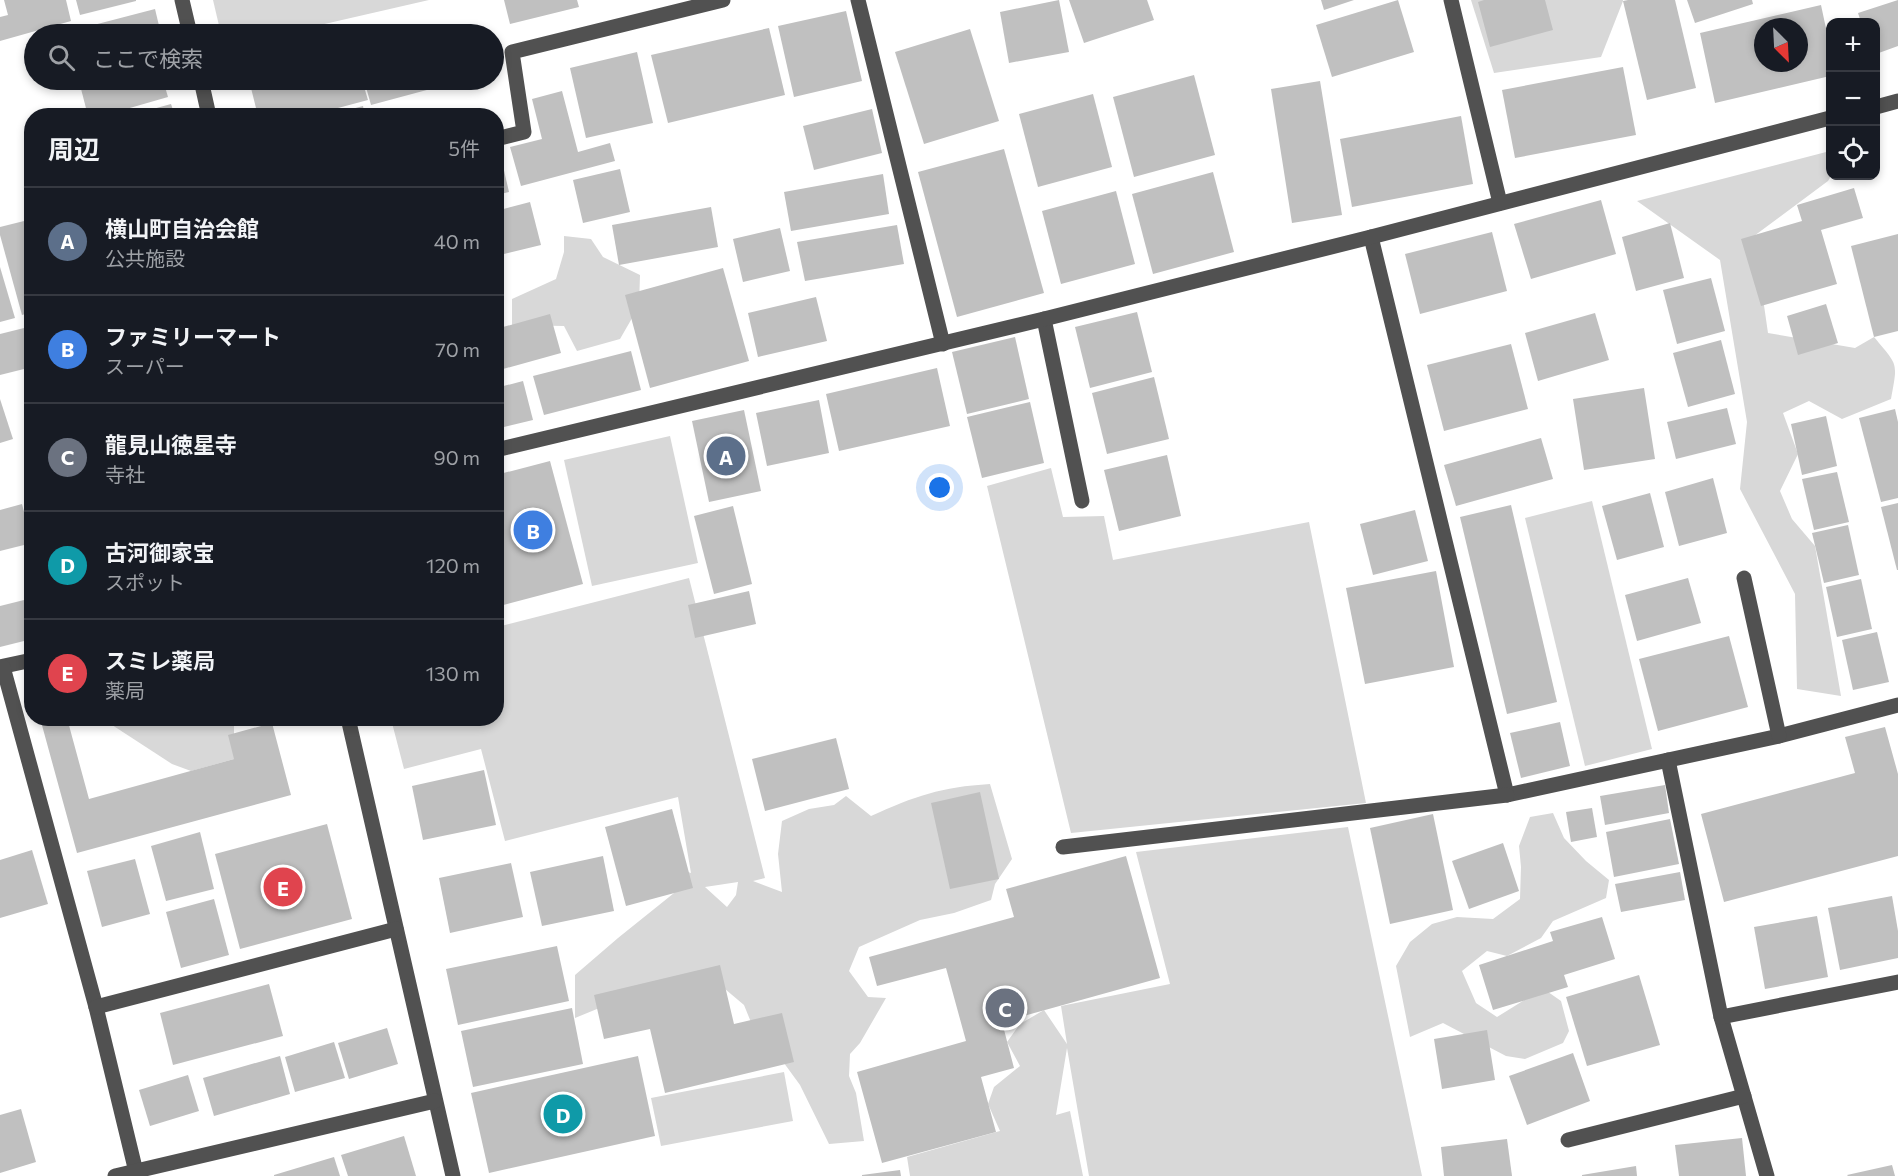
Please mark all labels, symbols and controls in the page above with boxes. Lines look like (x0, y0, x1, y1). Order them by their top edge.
north arrow (1754, 18, 1808, 72)
map controls (1826, 18, 1880, 180)
button: + (1826, 18, 1880, 72)
search box (24, 24, 504, 90)
icon: search (45, 41, 78, 74)
text: ここで検索 (93, 45, 203, 72)
button: − (1826, 72, 1880, 126)
button: locate (1826, 126, 1880, 180)
text: 周辺 (48, 133, 100, 164)
text: 5件 (449, 136, 480, 160)
text: 横山町自治会館 (105, 215, 259, 242)
text: A (60, 229, 75, 253)
text: 40 m (434, 229, 480, 253)
text: 公共施設 (105, 246, 185, 270)
text: ファミリーマート (105, 323, 281, 350)
text: B (61, 337, 74, 361)
text: 70 m (435, 337, 480, 361)
text: スーパー (105, 354, 185, 378)
text: 龍見山徳星寺 (105, 431, 237, 458)
pin: A (706, 434, 746, 478)
text: C (61, 445, 74, 469)
text: 90 m (434, 445, 480, 469)
text: 寺社 (105, 462, 145, 486)
your location (925, 473, 954, 502)
pin: B (514, 508, 552, 552)
text: 古河御家宝 (105, 539, 215, 566)
text: D (60, 553, 75, 577)
text: 120 m (426, 553, 480, 577)
text: スポット (105, 570, 185, 594)
text: スミレ薬局 (105, 647, 215, 674)
text: E (62, 661, 73, 685)
text: 130 m (426, 661, 480, 685)
text: 薬局 (105, 678, 145, 702)
pin: E (264, 864, 302, 910)
pin: C (986, 986, 1024, 1030)
pin: D (544, 1092, 582, 1136)

